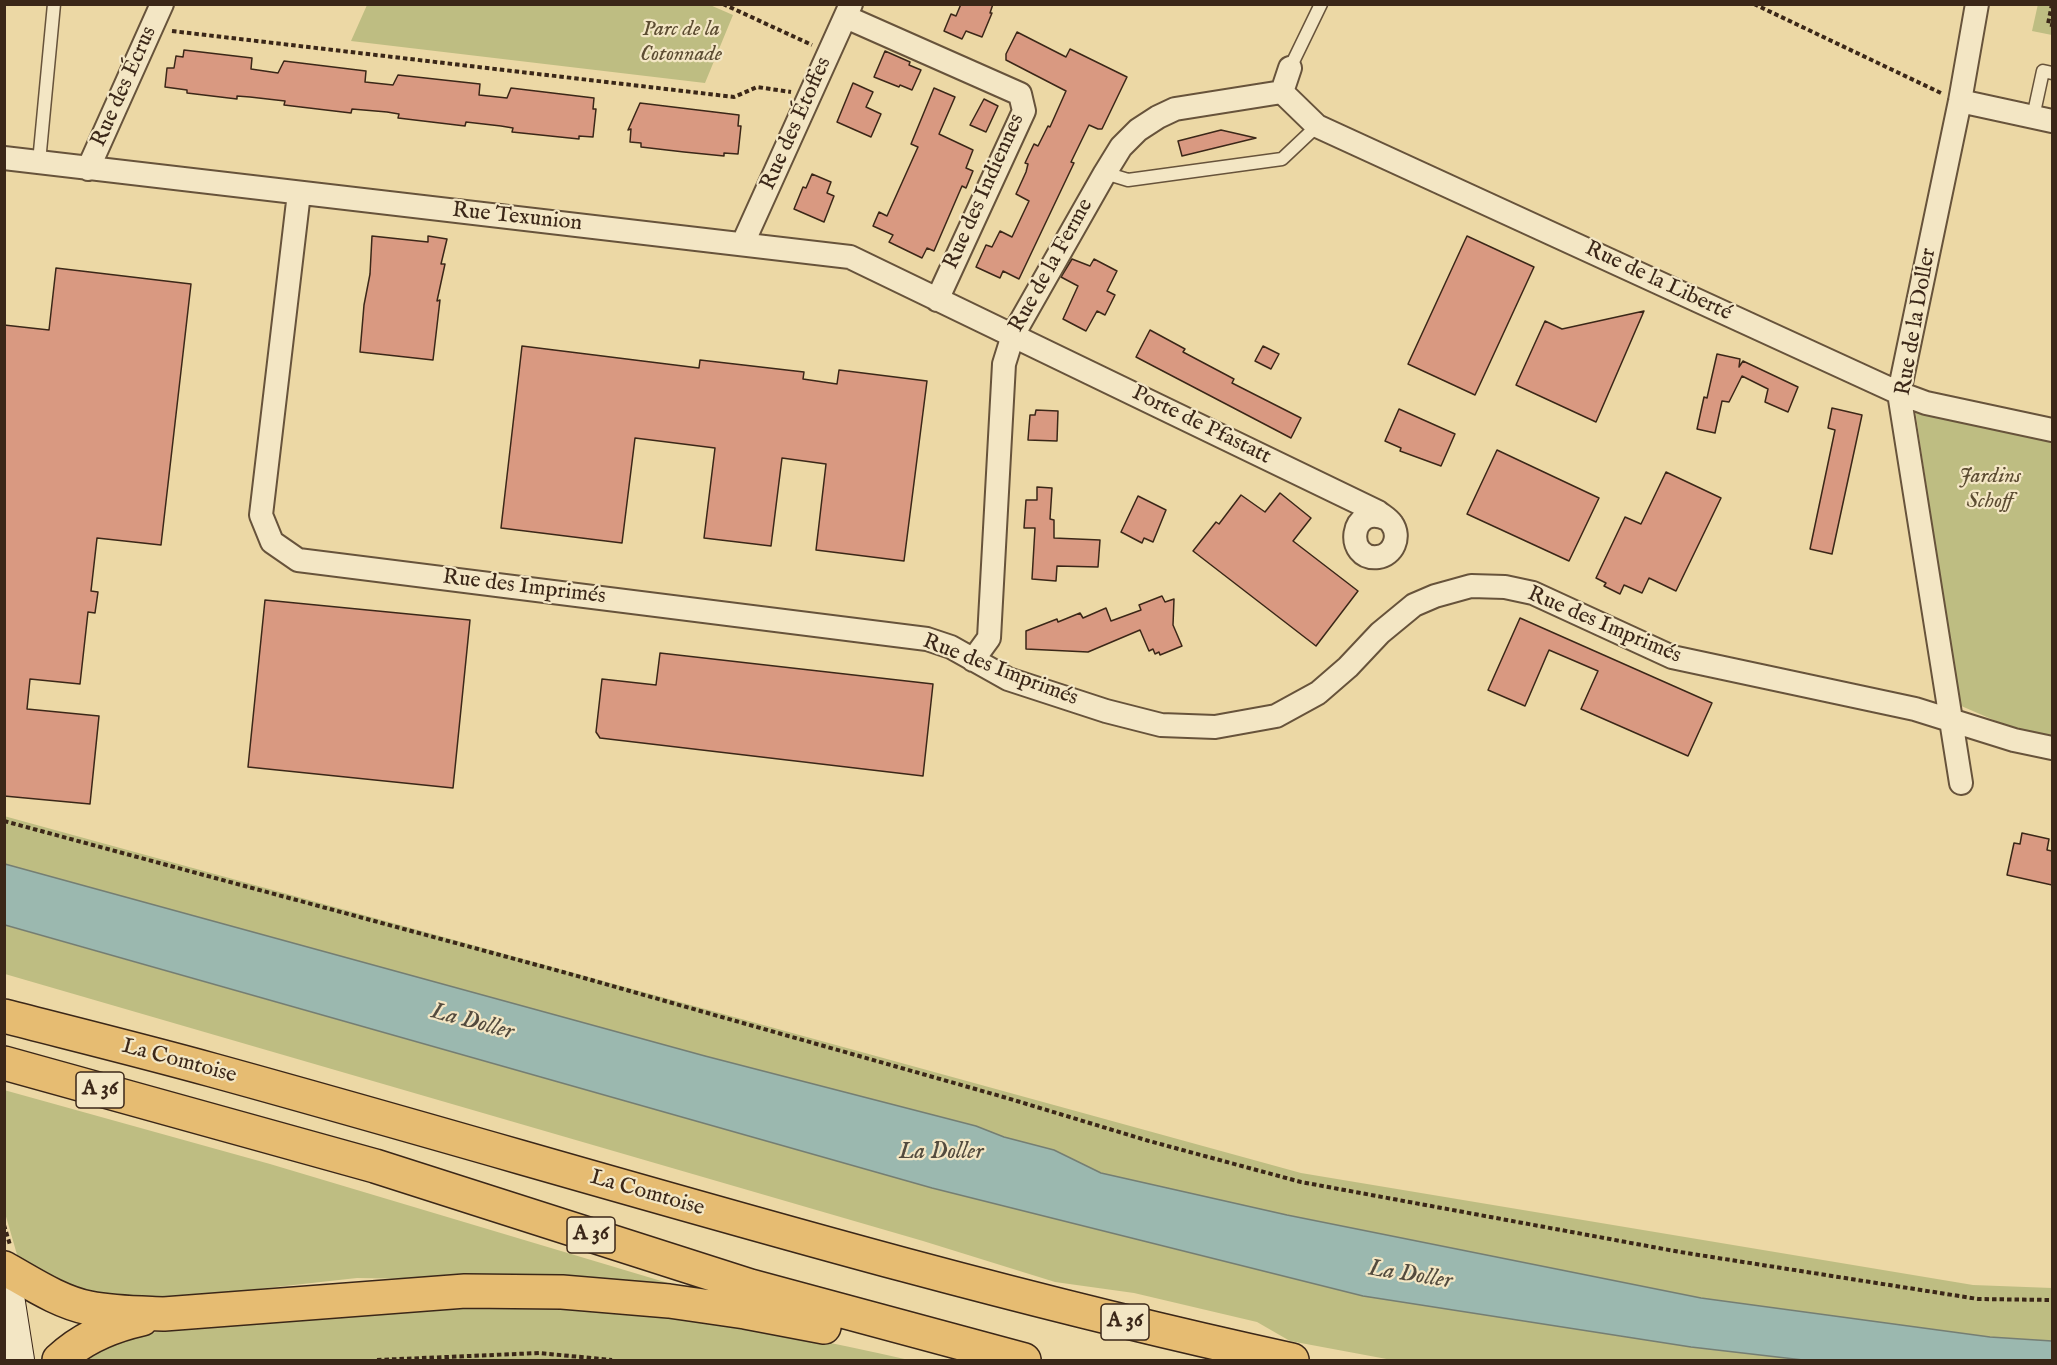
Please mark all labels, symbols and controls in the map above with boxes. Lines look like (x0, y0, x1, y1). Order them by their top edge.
park label: Parc de la Cotonnade (640, 17, 722, 68)
street label: Rue des Écrus (87, 23, 163, 151)
street label: Rue des Étoffes (756, 53, 838, 195)
street label: Rue des Indiennes (939, 110, 1031, 274)
street label: Rue de la Ferme (1004, 194, 1100, 338)
street label: Rue Texunion (451, 198, 583, 238)
street label: Rue de la Liberté (1580, 236, 1736, 328)
street label: Rue de la Doller (1891, 246, 1943, 398)
street label: Porte de Pfastatt (1127, 381, 1275, 471)
park label: Jardins Schoff (1959, 464, 2021, 516)
street label: Rue des Imprimés (441, 565, 607, 611)
street label: Rue des Imprimés (1523, 582, 1685, 670)
street label: Rue des Imprimés (919, 629, 1081, 713)
water label: La Doller (427, 998, 517, 1048)
street label: La Comtoise (119, 1034, 239, 1090)
road number: A 36 (76, 1072, 124, 1108)
water label: La Doller (899, 1139, 983, 1167)
street label: La Comtoise (587, 1165, 707, 1223)
road number: A 36 (567, 1217, 615, 1253)
water label: La Doller (1366, 1255, 1454, 1297)
road number: A 36 (1101, 1304, 1149, 1340)

